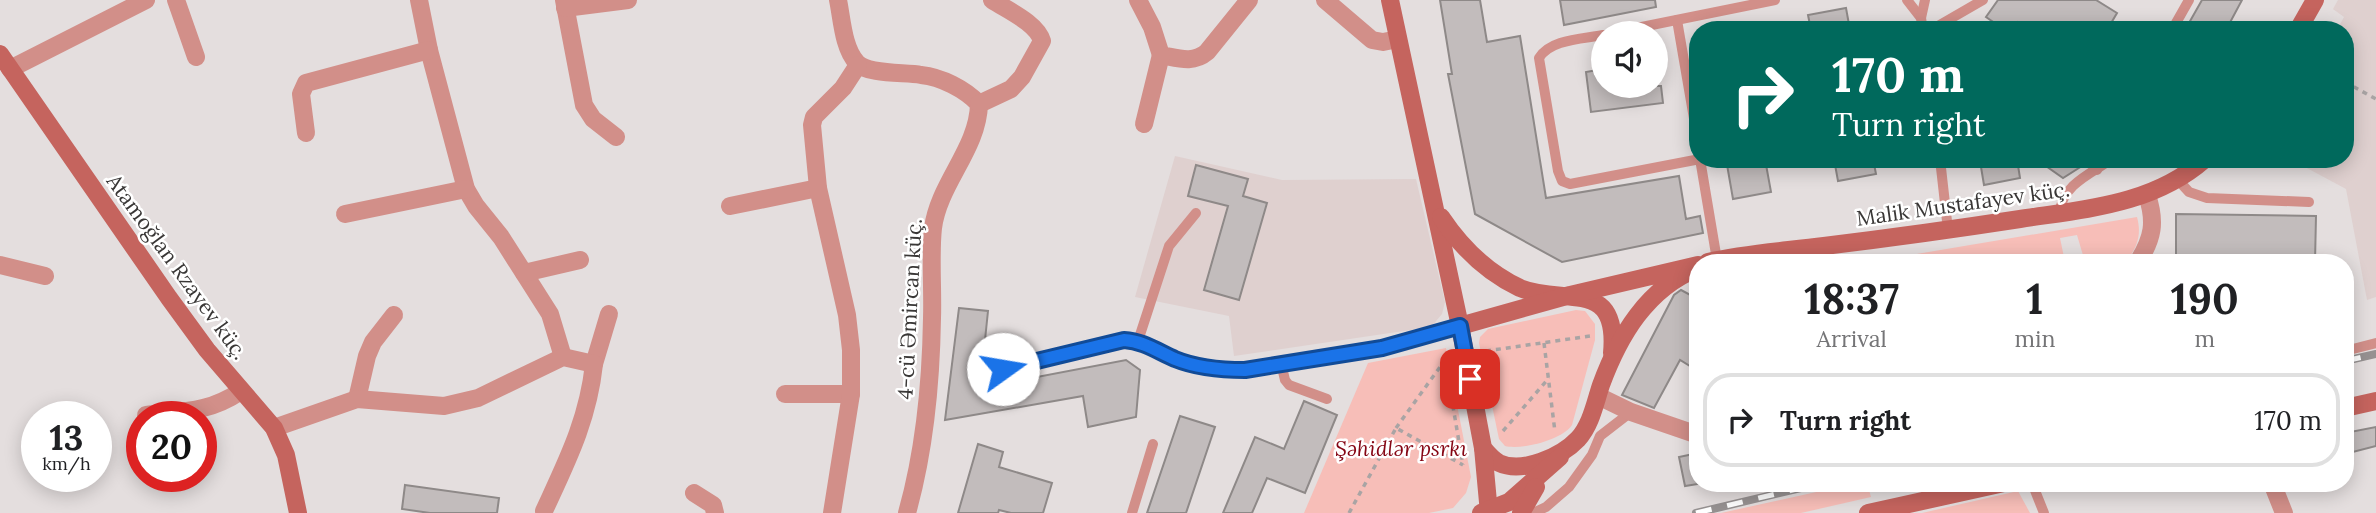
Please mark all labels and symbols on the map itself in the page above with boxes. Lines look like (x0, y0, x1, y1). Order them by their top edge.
street label: Atamoğlan Rzayev küç. (100, 168, 254, 365)
street label: Malik Mustafayev küç. (1855, 175, 2071, 232)
street label: 4-cü Əmircan küç. (891, 218, 928, 400)
position arrow (966, 332, 1040, 406)
pin (1440, 349, 1500, 409)
speed limit sign: 20 (126, 401, 217, 492)
park label: Şəhidlər psrkı (1335, 435, 1467, 462)

